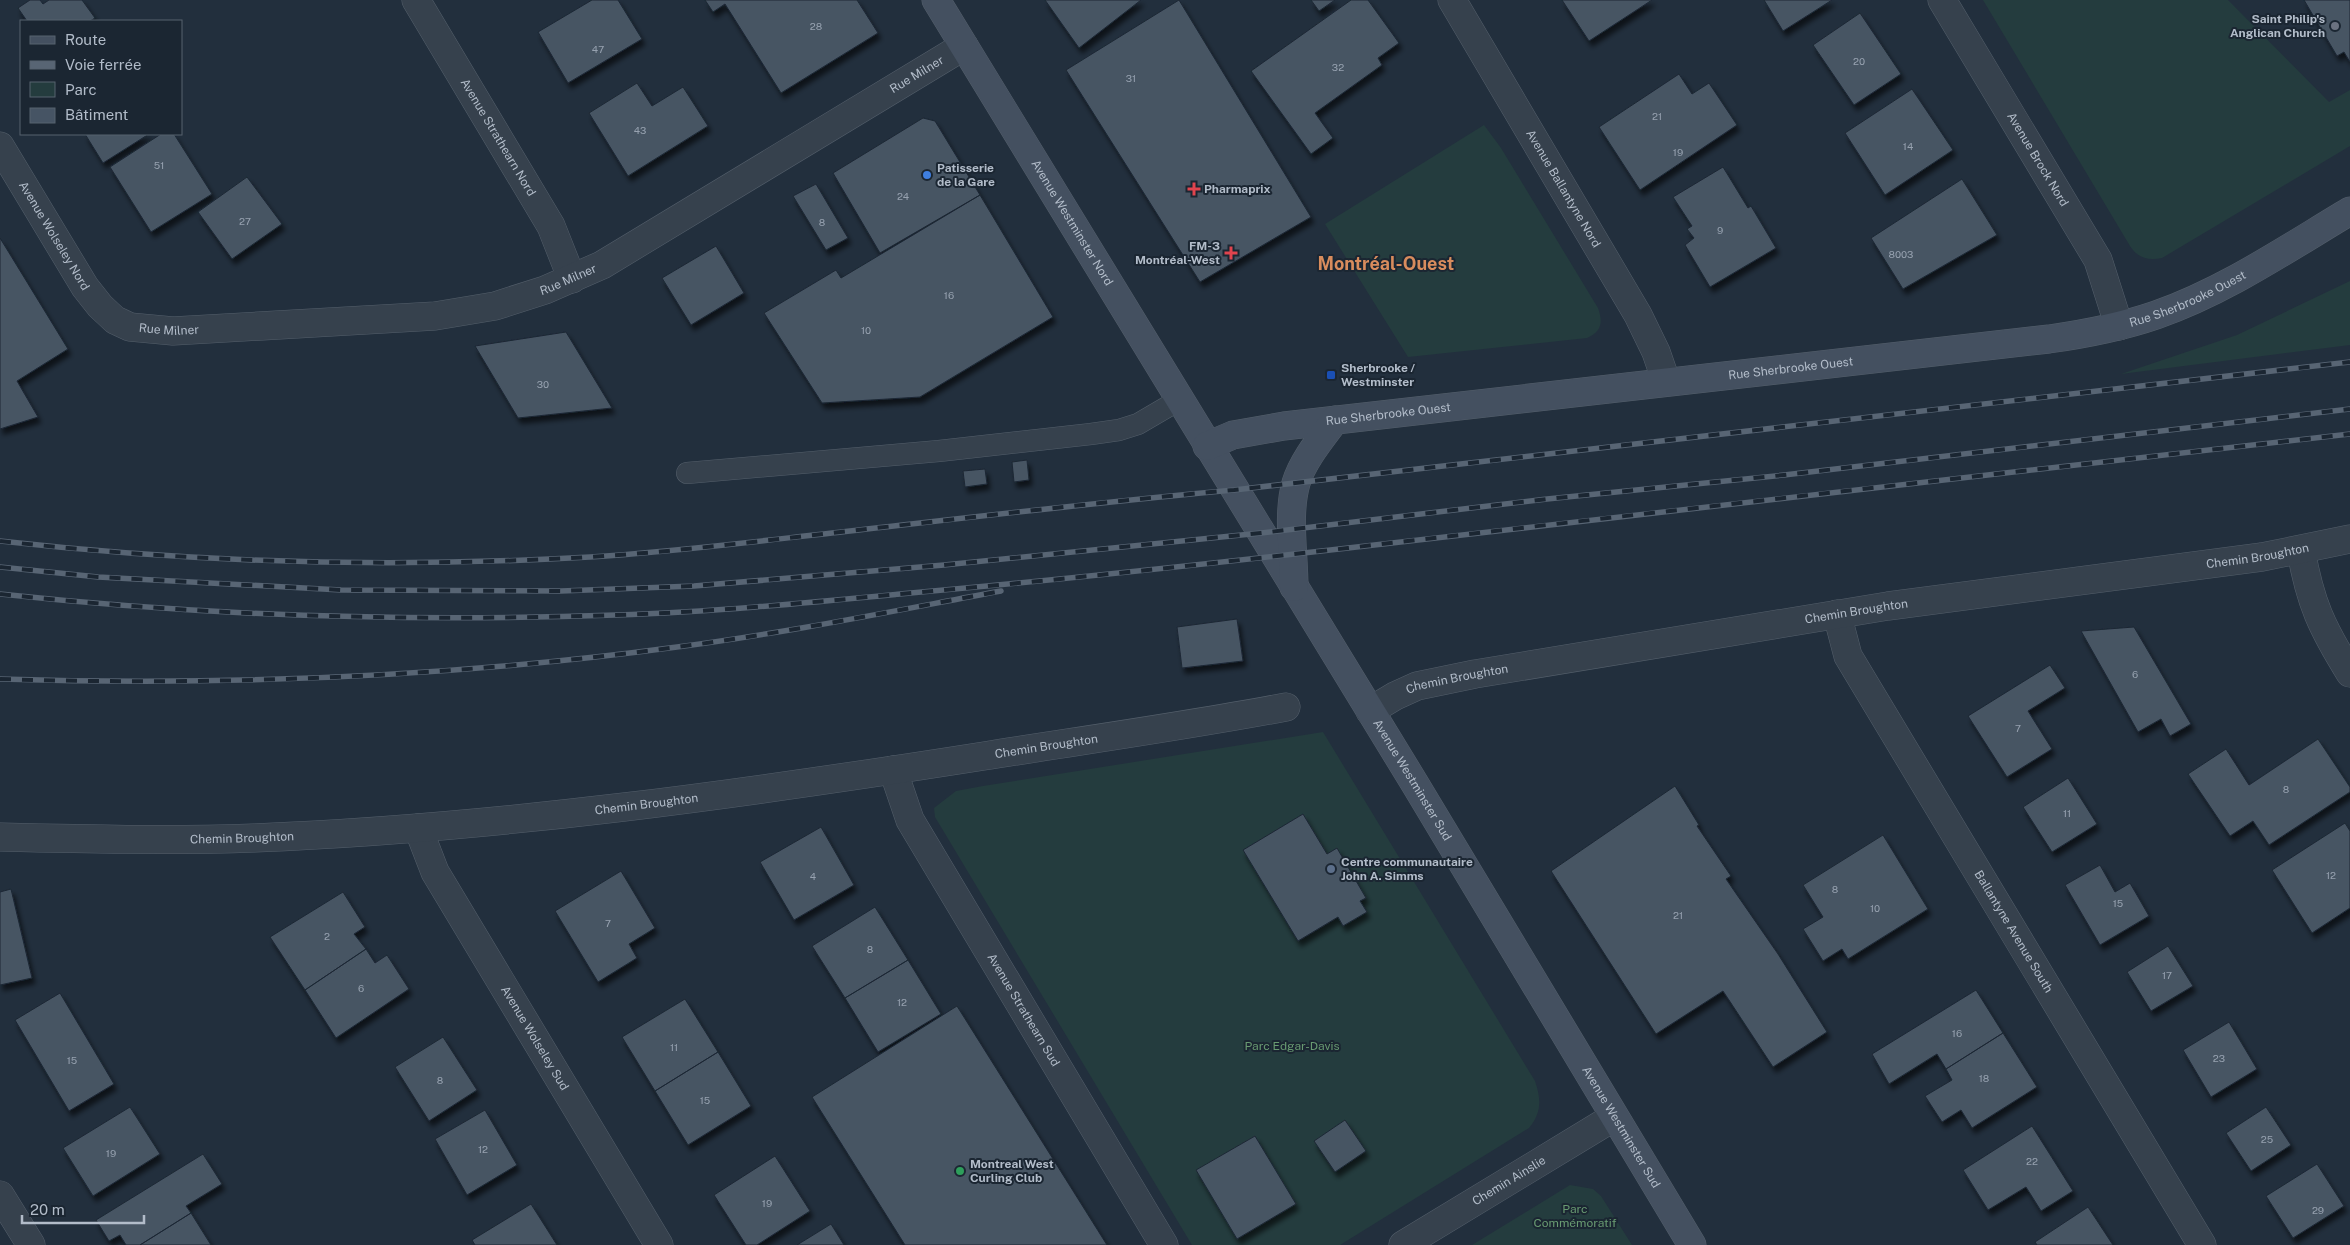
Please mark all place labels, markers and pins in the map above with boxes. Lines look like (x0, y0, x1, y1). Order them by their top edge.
place label: Saint Philip's Anglican Church (2230, 12, 2325, 40)
marker: Saint Philip's Anglican Church (2329, 20, 2341, 32)
place label: Patisserie de la Gare (937, 161, 995, 189)
marker: Patisserie de la Gare (921, 169, 933, 181)
place label: Pharmaprix (1204, 182, 1271, 196)
marker: Pharmaprix (1188, 183, 1200, 195)
place label: FM-3 Montréal-West (1135, 239, 1220, 267)
marker: FM-3 Montréal-West (1224, 246, 1238, 260)
place label: Sherbrooke / Westminster (1341, 361, 1416, 389)
marker: Sherbrooke / Westminster (1325, 369, 1337, 381)
place label: Centre communautaire John A. Simms (1341, 855, 1473, 883)
marker: Centre communautaire John A. Simms (1325, 863, 1337, 875)
place label: Montreal West Curling Club (970, 1157, 1054, 1185)
marker: Montreal West Curling Club (954, 1165, 966, 1177)

